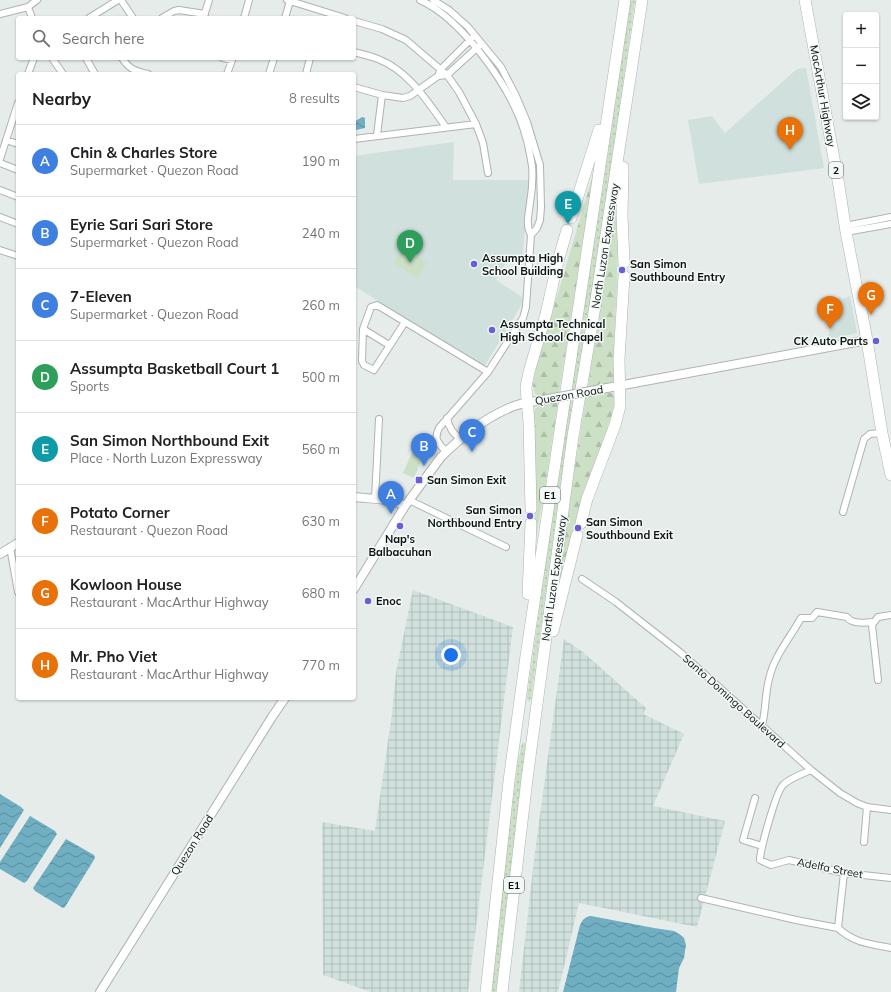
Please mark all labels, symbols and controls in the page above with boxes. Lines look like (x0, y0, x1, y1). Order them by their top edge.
map controls (843, 12, 879, 120)
button: + (843, 12, 879, 48)
search box (16, 16, 356, 60)
icon: search (30, 27, 52, 49)
text: Search here (62, 29, 144, 48)
street label: MacArthur Highway (807, 44, 839, 148)
button: − (843, 48, 879, 84)
button: layers (843, 84, 879, 120)
text: Nearby (32, 88, 91, 109)
text: 8 results (289, 90, 340, 106)
pin: H (777, 117, 803, 150)
text: Chin & Charles Store (70, 143, 217, 162)
text: A (40, 153, 50, 169)
text: 190 m (302, 153, 340, 169)
text: Supermarket · Quezon Road (70, 162, 239, 178)
road number: 2 (829, 162, 843, 178)
street label: North Luzon Expressway (588, 182, 622, 310)
pin: E (555, 191, 581, 224)
text: Eyrie Sari Sari Store (70, 215, 213, 234)
text: B (41, 225, 49, 241)
text: 240 m (302, 225, 340, 241)
pin: D (397, 230, 423, 263)
text: Supermarket · Quezon Road (70, 234, 239, 250)
place label: Assumpta High School Building (482, 251, 563, 278)
place label: San Simon Southbound Entry (630, 257, 725, 284)
marker: Assumpta High School Building (469, 259, 479, 269)
marker: San Simon Southbound Entry (617, 265, 627, 275)
pin: G (858, 282, 884, 315)
text: 7-Eleven (70, 287, 132, 306)
pin: F (817, 296, 843, 329)
text: C (41, 297, 49, 313)
text: 260 m (302, 297, 340, 313)
text: Supermarket · Quezon Road (70, 306, 239, 322)
place label: Assumpta Technical High School Chapel (500, 317, 605, 344)
marker: Assumpta Technical High School Chapel (487, 325, 497, 335)
place label: CK Auto Parts (793, 334, 868, 348)
marker: CK Auto Parts (871, 336, 881, 346)
text: Assumpta Basketball Court 1 (70, 359, 279, 378)
text: D (40, 369, 50, 385)
text: 500 m (302, 369, 340, 385)
text: Sports (70, 378, 109, 394)
street label: Quezon Road (534, 382, 604, 408)
pin: C (459, 419, 485, 452)
text: San Simon Northbound Exit (70, 431, 269, 450)
pin: B (411, 433, 437, 466)
text: E (41, 441, 49, 457)
text: 560 m (302, 441, 340, 457)
text: Place · North Luzon Expressway (70, 450, 262, 466)
place label: San Simon Exit (427, 473, 506, 487)
marker: San Simon Exit (414, 475, 424, 485)
pin: A (378, 481, 404, 514)
road number: E1 (540, 487, 560, 503)
text: Potato Corner (70, 503, 170, 522)
place label: San Simon Northbound Entry (427, 503, 522, 530)
marker: San Simon Northbound Entry (525, 511, 535, 521)
text: F (41, 513, 49, 529)
text: 630 m (302, 513, 340, 529)
street label: North Luzon Expressway (538, 514, 570, 642)
place label: San Simon Southbound Exit (586, 515, 673, 542)
marker: Nap's Balbacuhan (395, 521, 405, 531)
text: Restaurant · Quezon Road (70, 522, 228, 538)
marker: San Simon Southbound Exit (573, 523, 583, 533)
place label: Nap's Balbacuhan (368, 532, 432, 559)
text: Kowloon House (70, 575, 182, 594)
text: G (40, 585, 50, 601)
text: 680 m (302, 585, 340, 601)
text: Restaurant · MacArthur Highway (70, 594, 269, 610)
place label: Enoc (376, 594, 402, 608)
marker: Enoc (363, 596, 373, 606)
your location (441, 645, 461, 665)
text: Mr. Pho Viet (70, 647, 157, 666)
street label: Santo Domingo Boulevard (680, 651, 788, 751)
text: H (40, 657, 50, 673)
text: 770 m (302, 657, 340, 673)
text: Restaurant · MacArthur Highway (70, 666, 269, 682)
street label: Quezon Road (168, 812, 216, 878)
street label: Adelfa Street (796, 855, 864, 881)
road number: E1 (504, 877, 524, 893)

